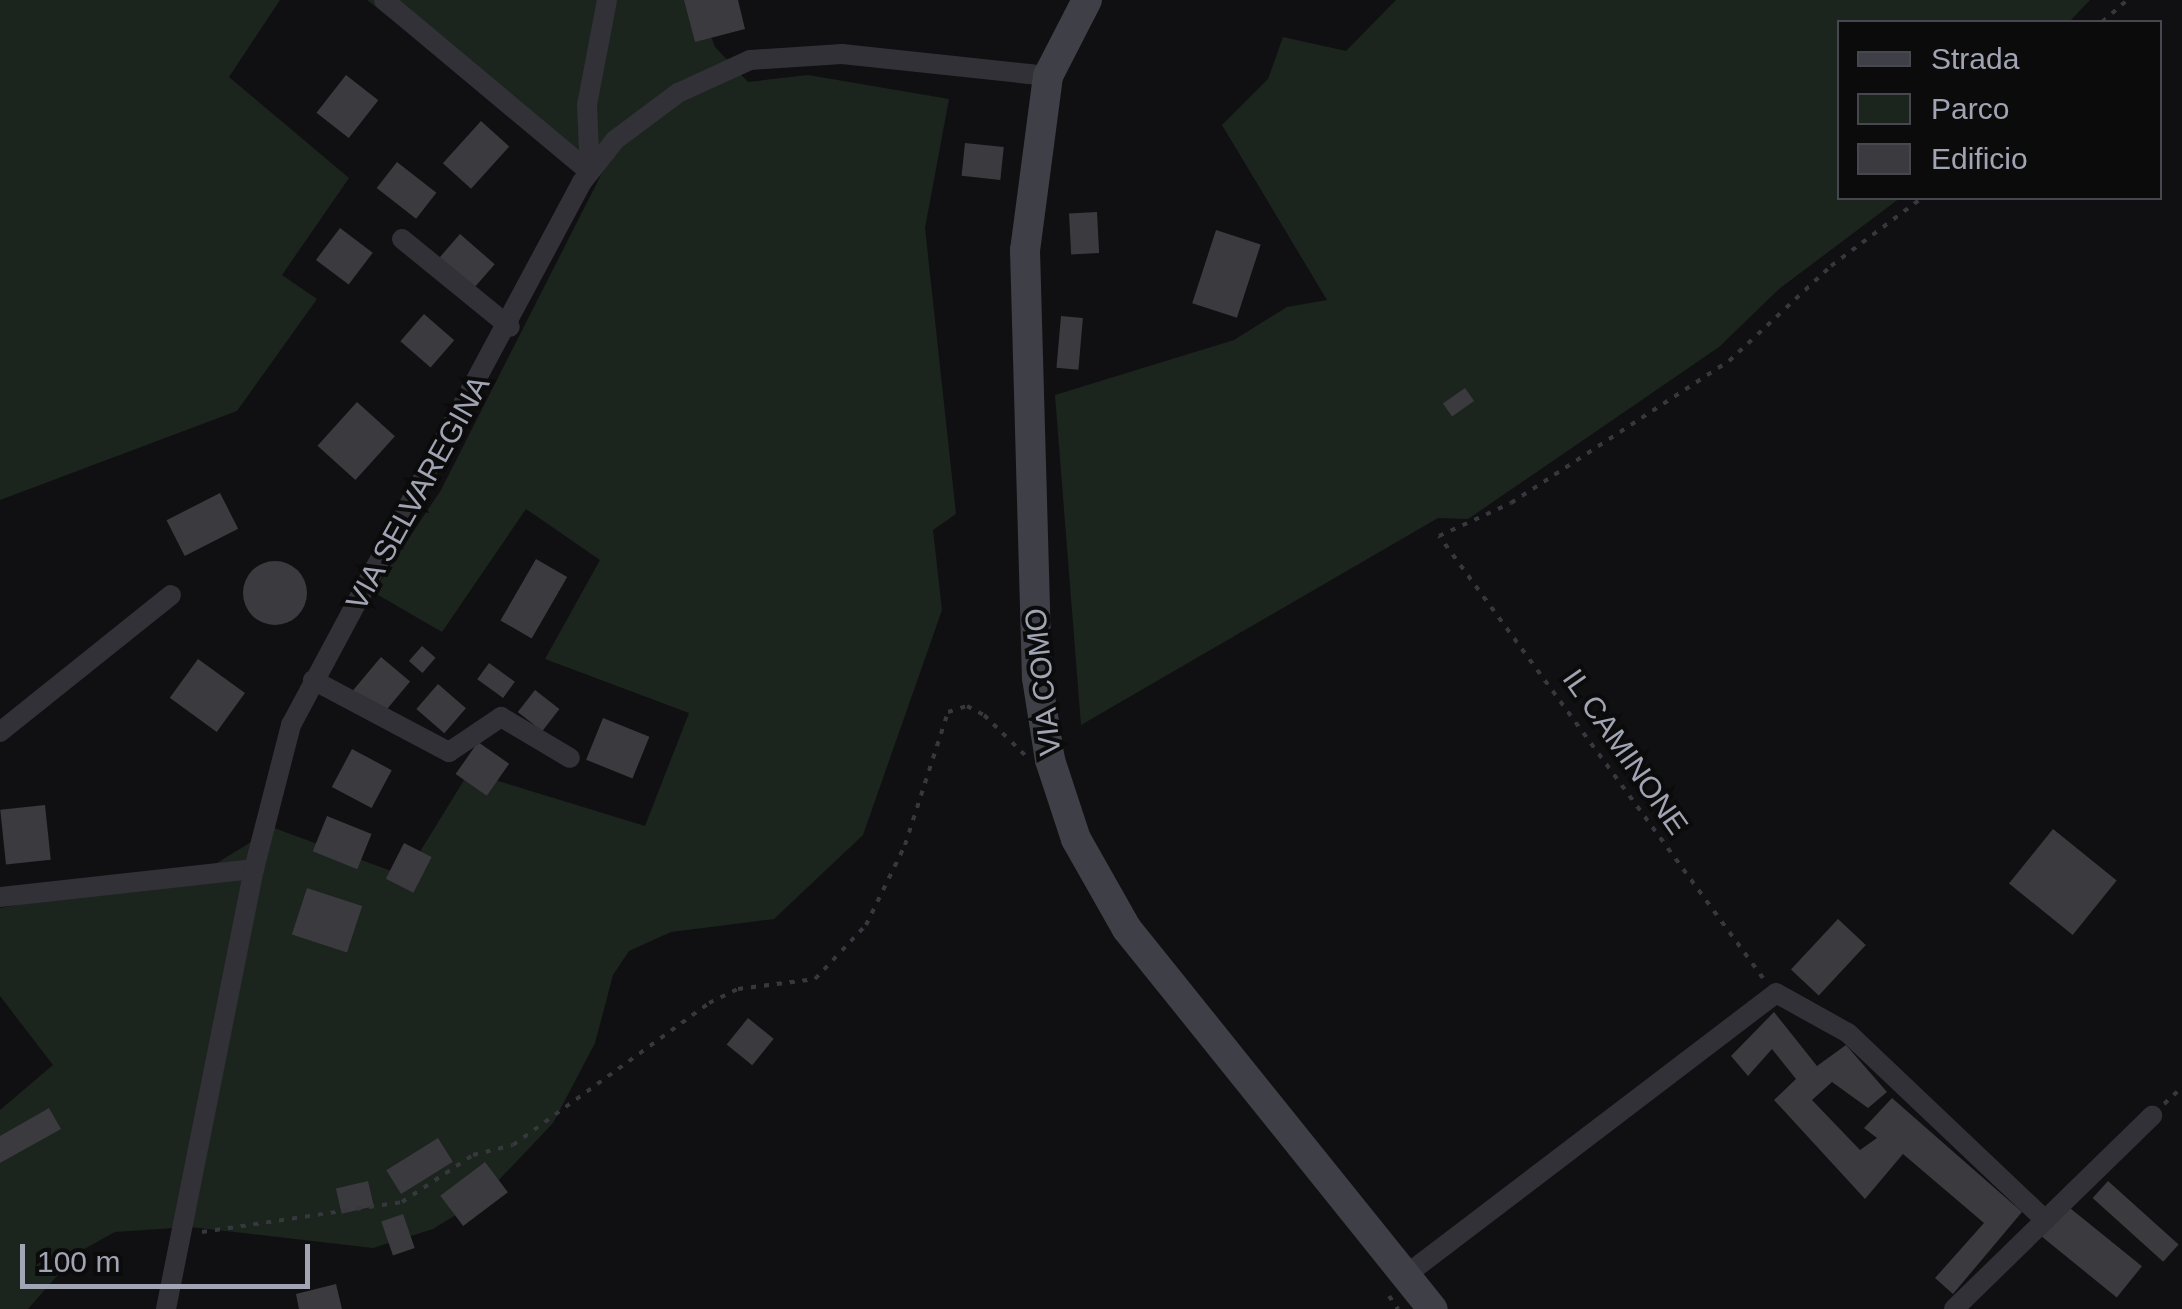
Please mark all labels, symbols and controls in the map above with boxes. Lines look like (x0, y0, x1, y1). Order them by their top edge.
legend (1837, 20, 2162, 200)
text: Strada (1931, 42, 2019, 75)
text: Parco (1931, 92, 2009, 125)
text: Edificio (1931, 142, 2028, 175)
street label: VIA SELVAREGINA (338, 369, 498, 617)
street label: VIA COMO (1017, 606, 1069, 758)
street label: IL CAMINONE (1554, 662, 1696, 842)
scale bar (25, 1224, 315, 1286)
text: 100 m (37, 1245, 120, 1278)

